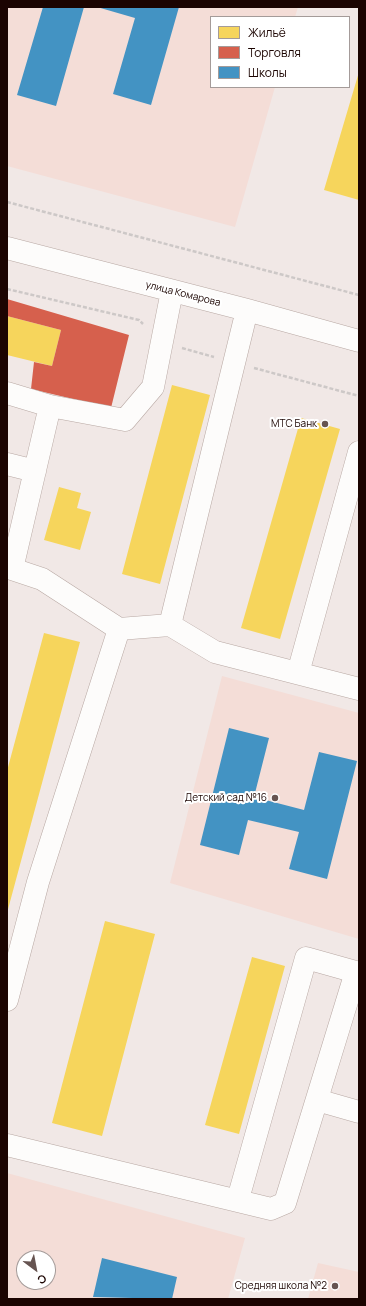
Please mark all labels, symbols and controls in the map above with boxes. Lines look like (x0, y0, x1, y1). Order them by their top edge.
legend (210, 16, 350, 88)
text: Жильё (248, 24, 286, 41)
text: Торговля (248, 44, 301, 61)
text: Школы (248, 64, 287, 81)
street label: улица Комарова (144, 279, 222, 309)
place label: МТС Банк (271, 418, 317, 430)
marker: МТС Банк (320, 419, 330, 429)
place label: Детский сад №16 (185, 792, 267, 804)
marker: Детский сад №16 (270, 793, 280, 803)
north arrow (16, 1250, 56, 1290)
text: С (35, 1271, 50, 1288)
place label: Средняя школа №2 (235, 1280, 327, 1292)
marker: Средняя школа №2 (330, 1281, 340, 1291)

